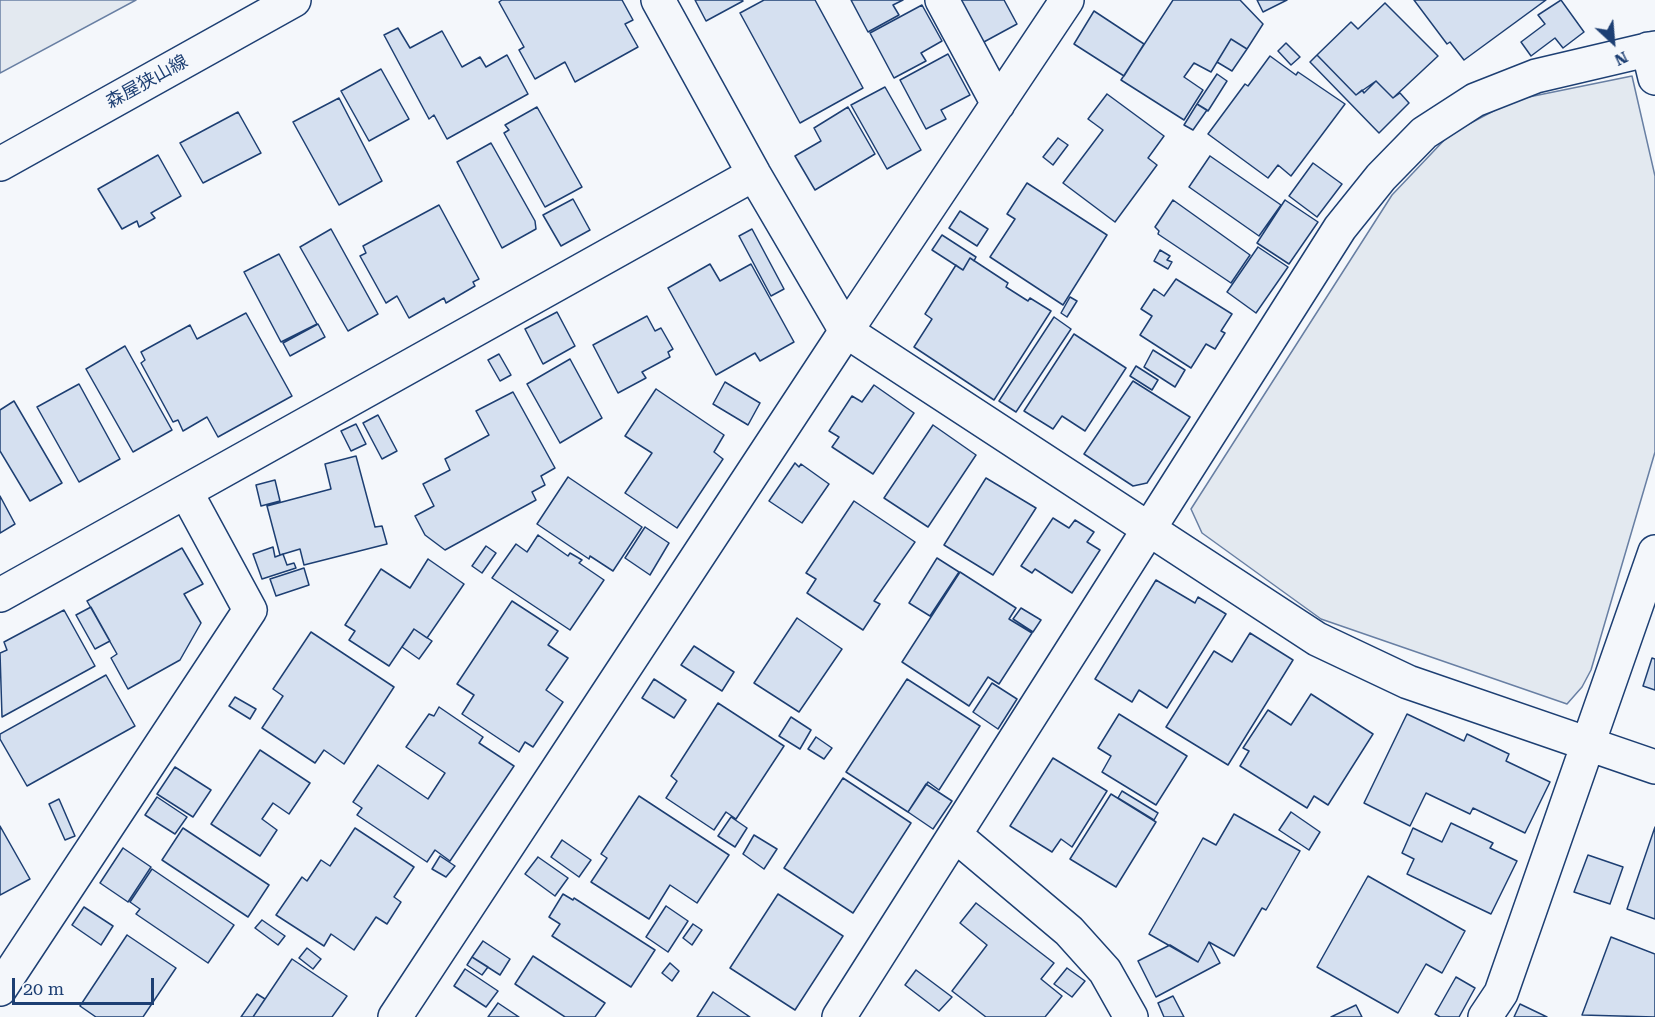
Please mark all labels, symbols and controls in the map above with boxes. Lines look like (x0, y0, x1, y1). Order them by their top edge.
north arrow (1583, 12, 1643, 72)
text: N (1611, 47, 1631, 70)
street label: 森屋狭山線 (102, 51, 192, 113)
scale bar (15, 966, 158, 1004)
text: 20 m (23, 978, 64, 999)

